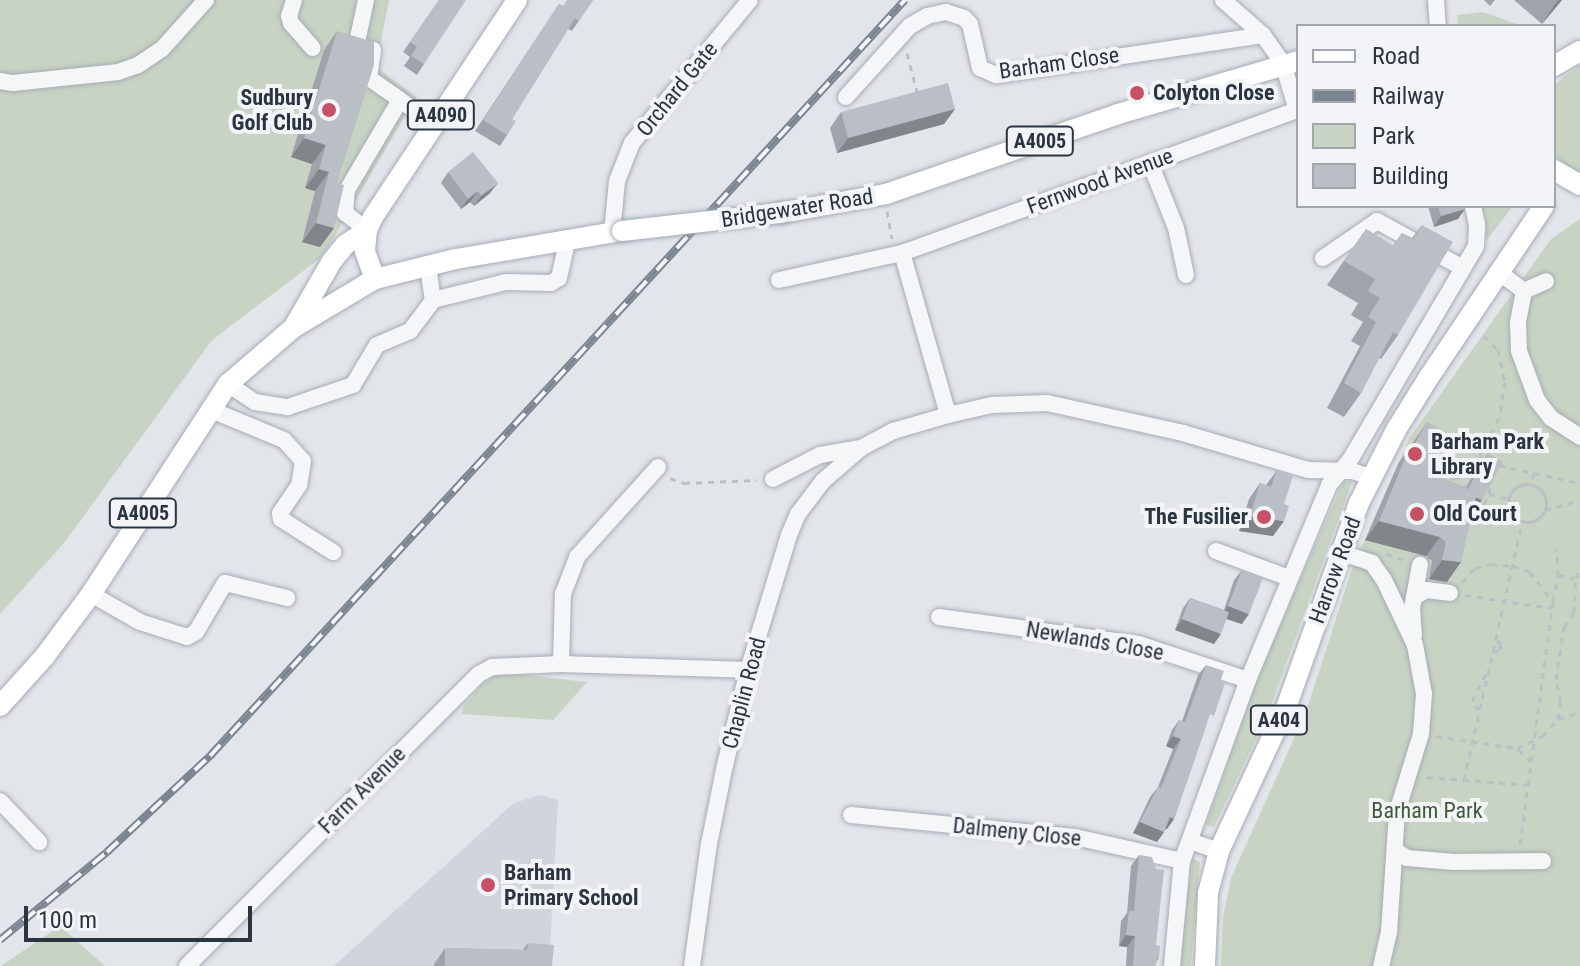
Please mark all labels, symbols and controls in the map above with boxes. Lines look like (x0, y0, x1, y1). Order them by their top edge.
legend (1296, 24, 1556, 208)
street label: Orchard Gate (631, 36, 723, 142)
street label: Barham Close (997, 42, 1121, 84)
text: Road (1372, 42, 1420, 70)
place label: Colyton Close (1153, 80, 1275, 106)
text: Railway (1372, 82, 1444, 110)
place label: Sudbury Golf Club (232, 84, 313, 136)
marker: Colyton Close (1128, 84, 1146, 102)
road number: A4090 (405, 99, 477, 131)
marker: Sudbury Golf Club (320, 101, 338, 119)
text: Park (1372, 122, 1415, 150)
road number: A4005 (1004, 125, 1076, 157)
street label: Fernwood Avenue (1023, 142, 1177, 220)
text: Building (1372, 162, 1449, 190)
street label: Bridgewater Road (719, 183, 875, 233)
place label: Barham Park Library (1431, 428, 1544, 480)
marker: Barham Park Library (1406, 445, 1424, 463)
road number: A4005 (107, 497, 179, 529)
place label: Old Court (1433, 501, 1517, 527)
place label: The Fusilier (1144, 504, 1248, 530)
marker: Old Court (1408, 505, 1426, 523)
marker: The Fusilier (1255, 508, 1273, 526)
street label: Harrow Road (1303, 513, 1367, 627)
street label: Newlands Close (1024, 616, 1166, 666)
street label: Chaplin Road (716, 634, 772, 752)
road number: A404 (1249, 704, 1309, 736)
street label: Farm Avenue (313, 741, 411, 839)
park label: Barham Park (1371, 798, 1483, 824)
street label: Dalmeny Close (952, 812, 1082, 852)
place label: Barham Primary School (504, 859, 639, 910)
marker: Barham Primary School (479, 876, 497, 894)
scale bar (28, 890, 256, 940)
text: 100 m (38, 906, 97, 934)

